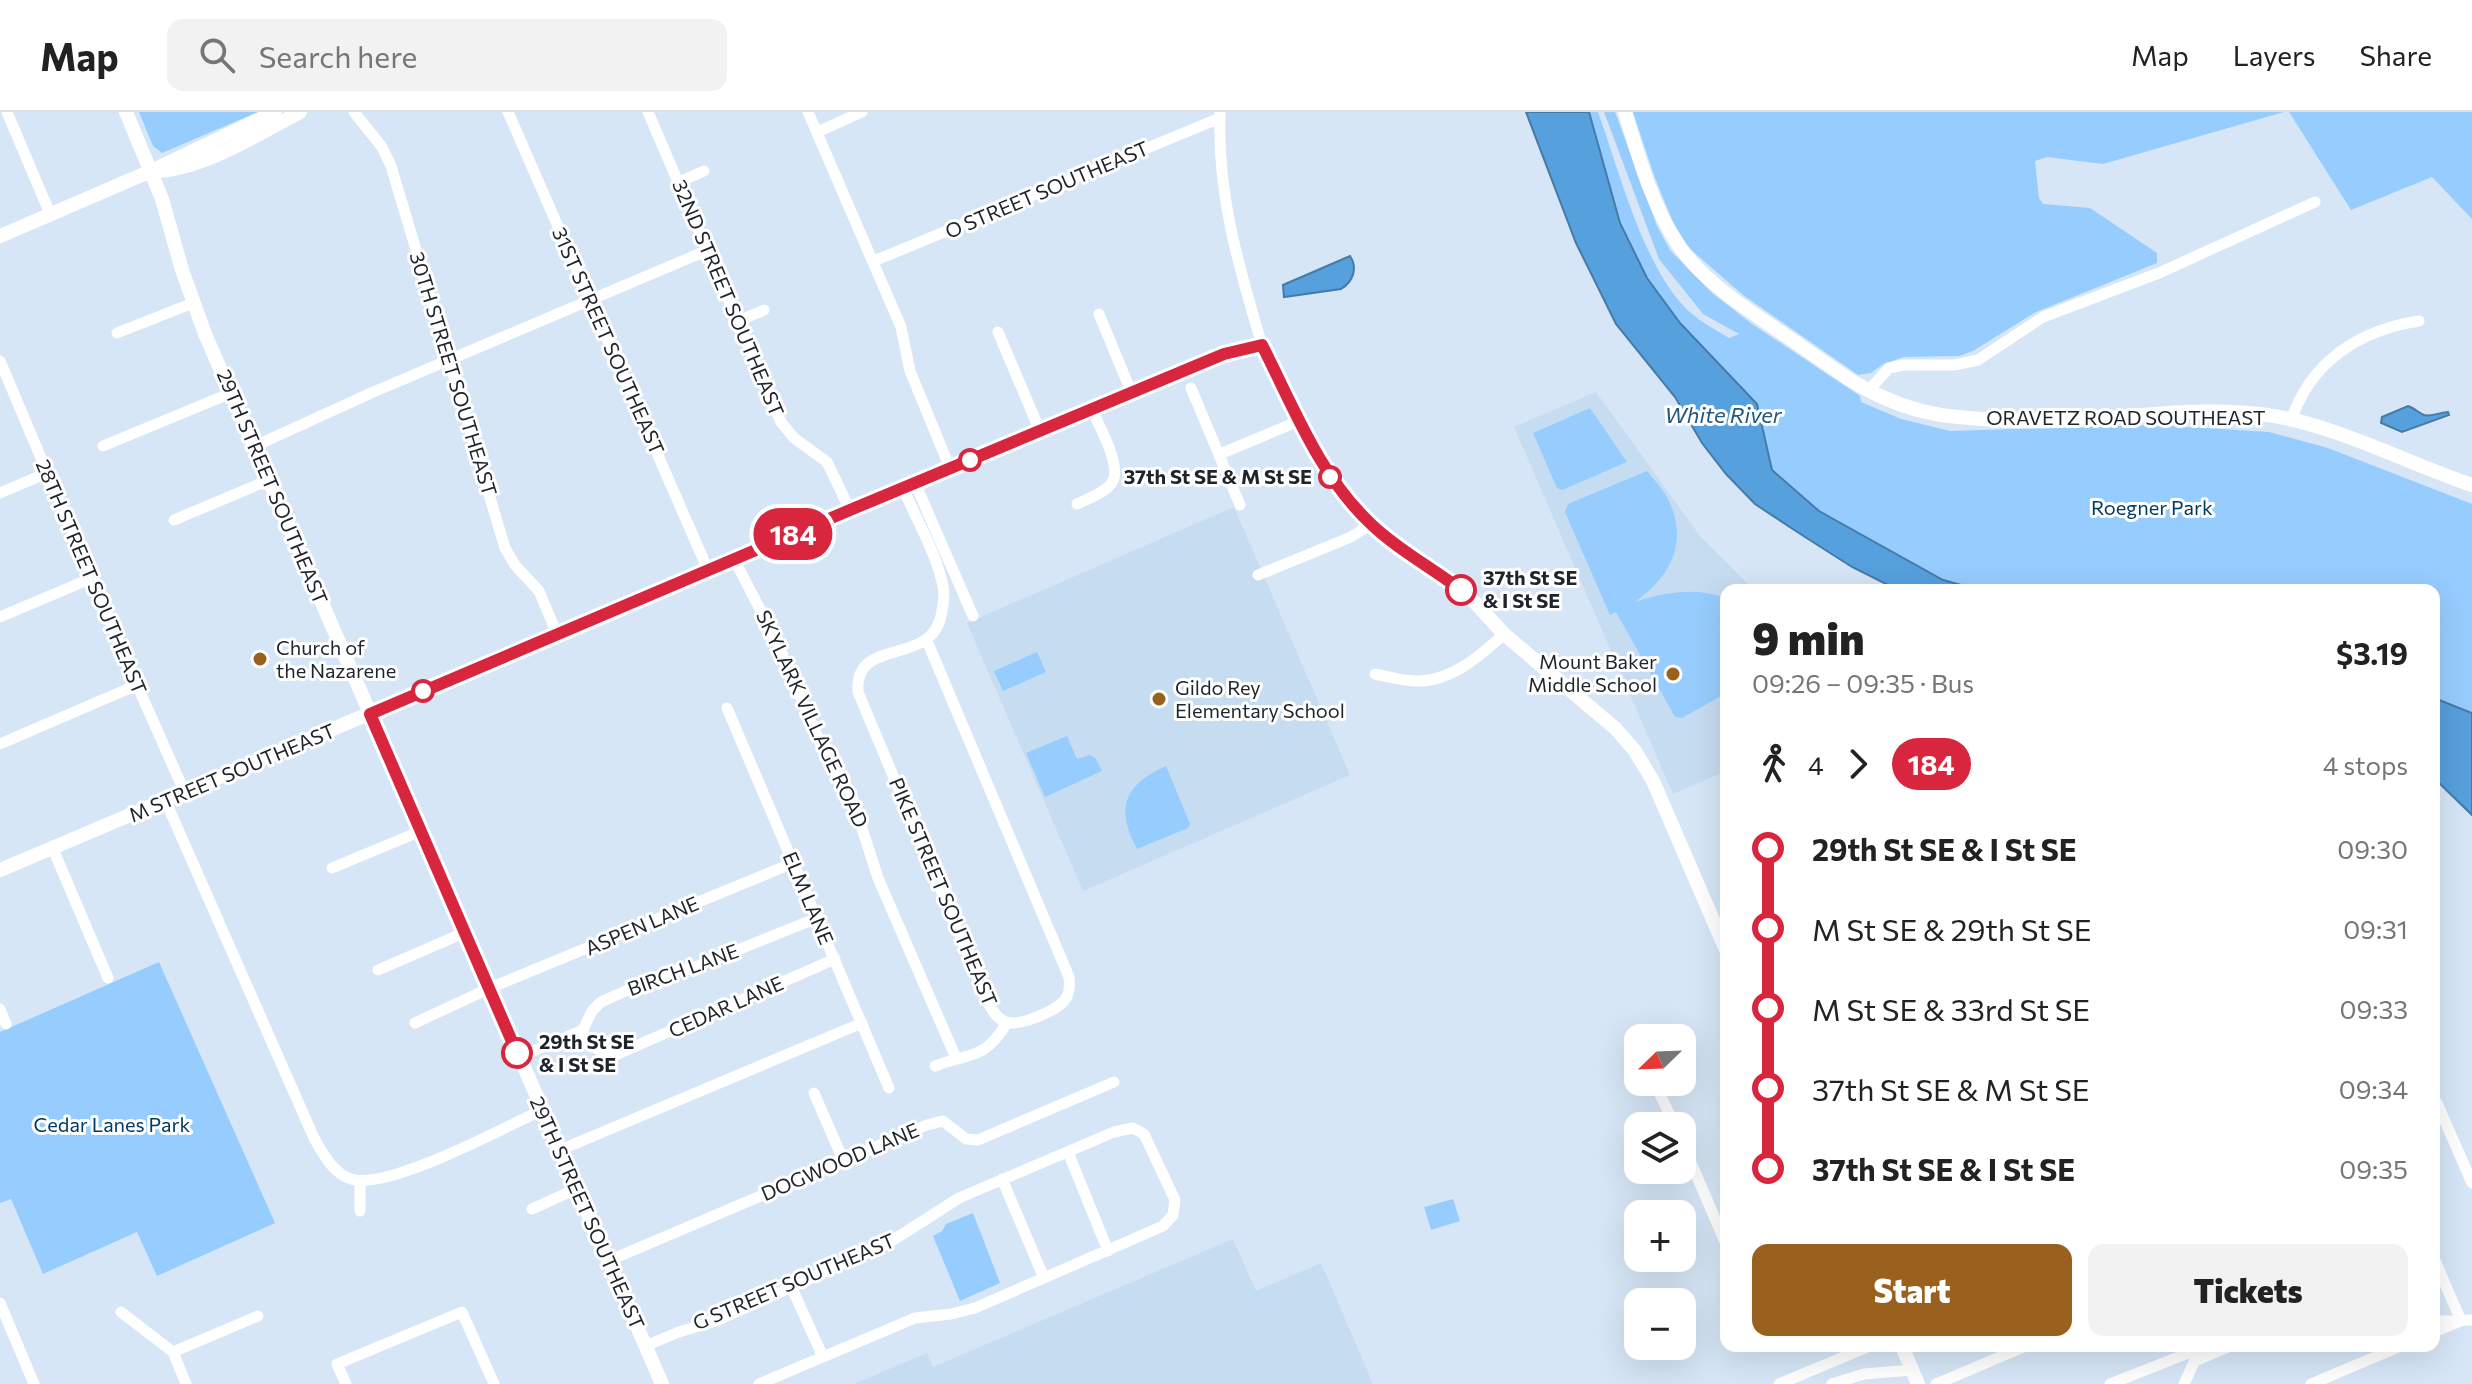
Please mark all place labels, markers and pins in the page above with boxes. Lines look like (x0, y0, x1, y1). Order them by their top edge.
unlabelled marker (959, 449, 981, 471)
place label: 37th St SE & M St SE (1124, 464, 1312, 488)
marker: 37th St SE & M St SE (1319, 466, 1341, 488)
place label: 37th St SE & I St SE (1483, 565, 1577, 612)
marker: 37th St SE & I St SE (1446, 575, 1476, 605)
place label: Church of the Nazarene (276, 635, 396, 682)
place label: Mount Baker Middle School (1528, 649, 1657, 696)
marker: Church of the Nazarene (251, 650, 269, 668)
marker: Mount Baker Middle School (1664, 665, 1682, 683)
place label: Gildo Rey Elementary School (1175, 675, 1345, 722)
unlabelled marker (412, 680, 434, 702)
marker: Gildo Rey Elementary School (1150, 690, 1168, 708)
place label: 29th St SE & I St SE (539, 1029, 634, 1076)
marker: 29th St SE & I St SE (502, 1038, 532, 1068)

